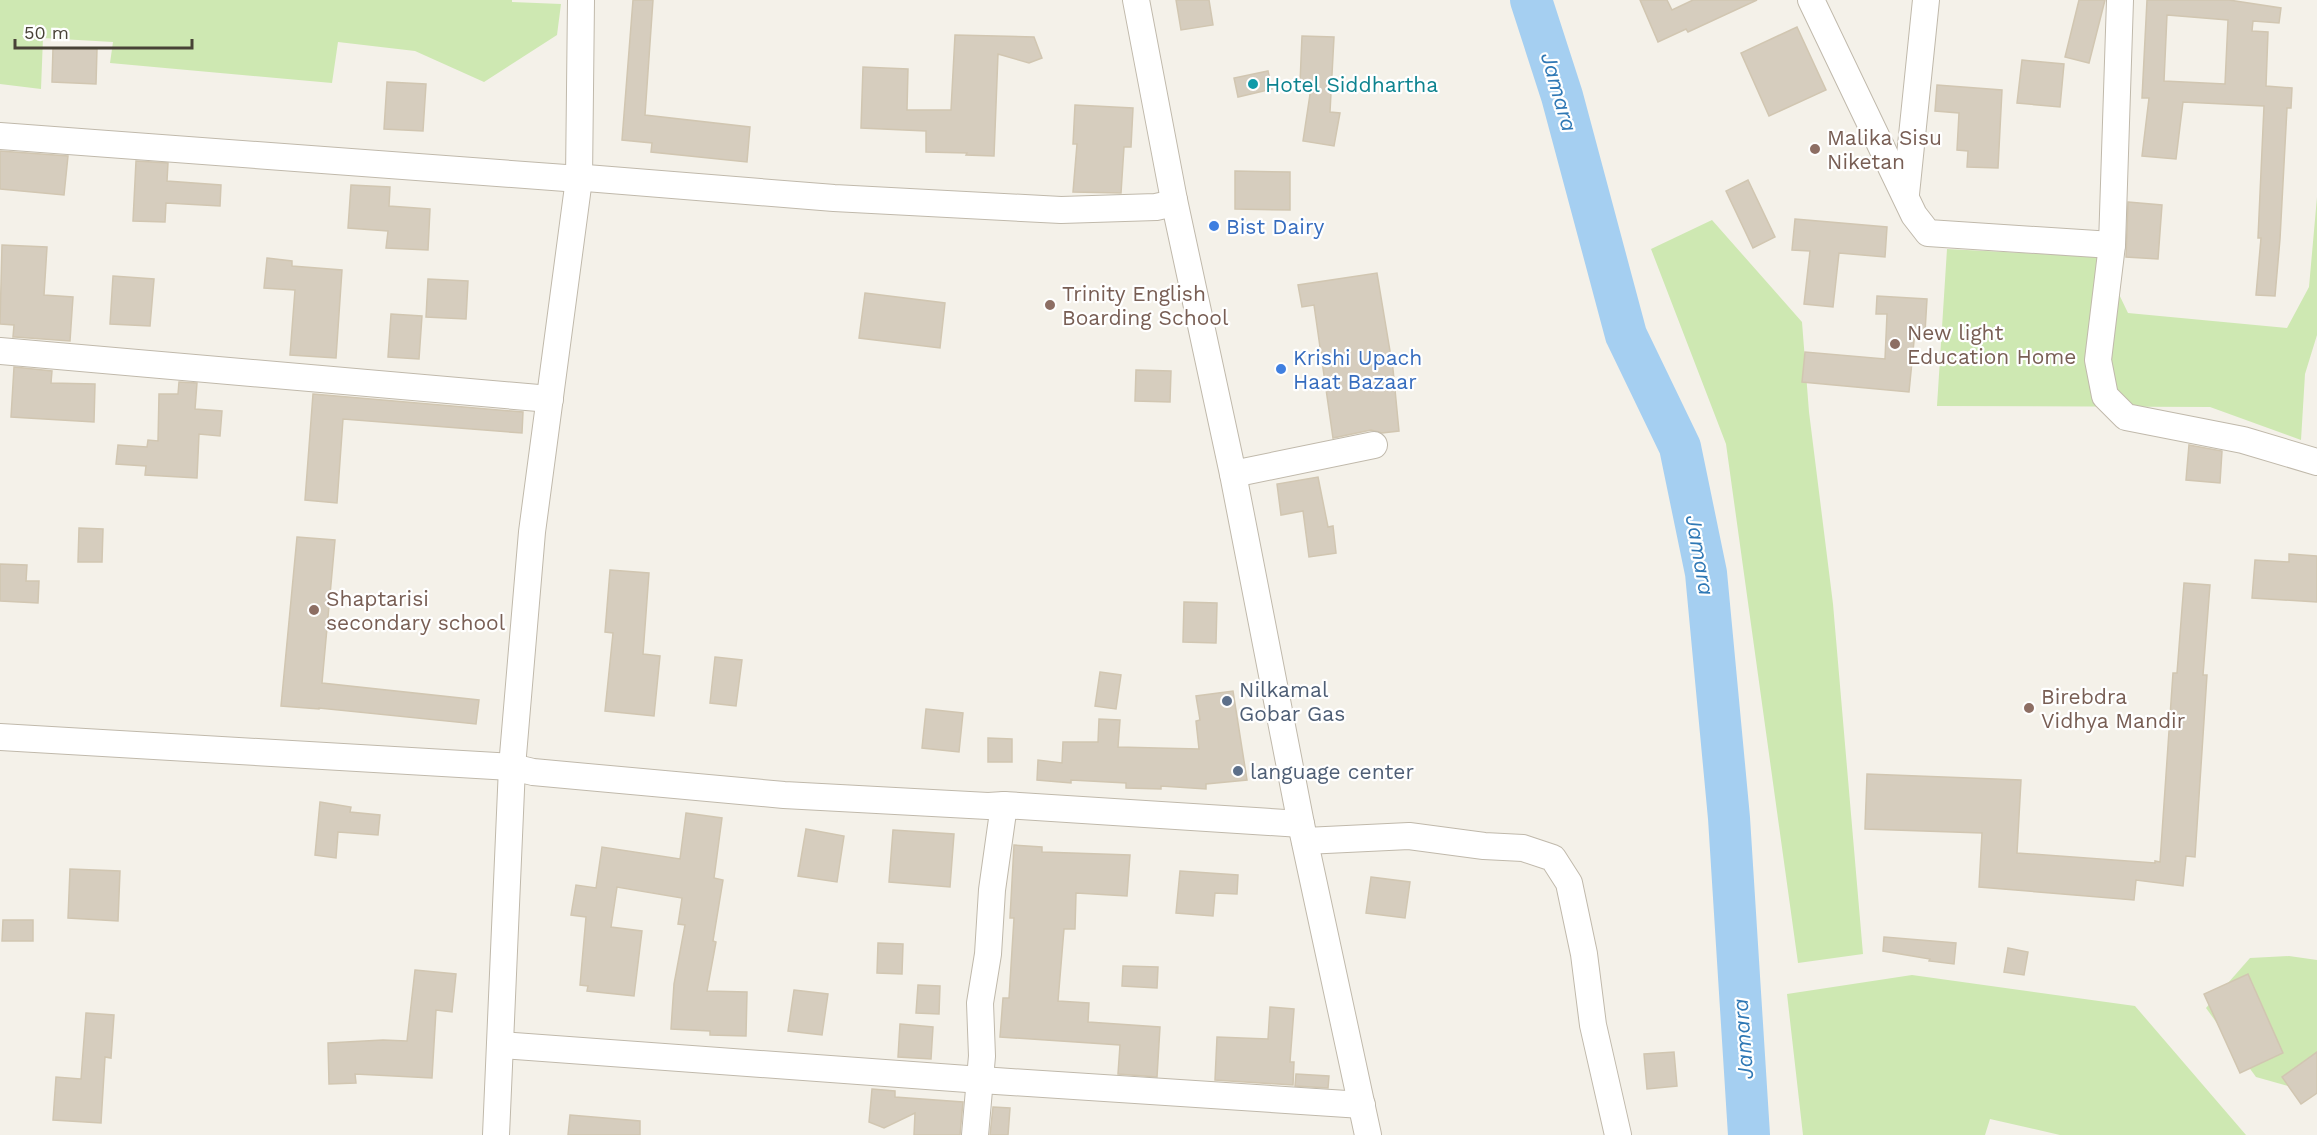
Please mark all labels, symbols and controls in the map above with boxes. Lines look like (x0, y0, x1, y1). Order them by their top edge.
scale bar (15, 12, 192, 50)
text: 50 m (24, 22, 69, 43)
water label: Jamara (1536, 50, 1582, 134)
place label: Hotel Siddhartha (1265, 72, 1438, 97)
marker: Hotel Siddhartha (1246, 77, 1260, 91)
place label: Malika Sisu Niketan (1827, 125, 1942, 174)
marker: Malika Sisu Niketan (1808, 142, 1822, 156)
place label: Bist Dairy (1226, 214, 1325, 239)
marker: Bist Dairy (1207, 219, 1221, 233)
place label: Trinity English Boarding School (1062, 281, 1229, 330)
marker: Trinity English Boarding School (1043, 298, 1057, 312)
place label: New light Education Home (1907, 320, 2076, 369)
marker: New light Education Home (1888, 337, 1902, 351)
place label: Krishi Upach Haat Bazaar (1293, 345, 1422, 394)
marker: Krishi Upach Haat Bazaar (1274, 362, 1288, 376)
water label: Jamara (1681, 513, 1719, 597)
place label: Shaptarisi secondary school (326, 586, 506, 635)
marker: Shaptarisi secondary school (307, 603, 321, 617)
place label: Nilkamal Gobar Gas (1239, 677, 1345, 726)
place label: Birebdra Vidhya Mandir (2041, 684, 2186, 733)
marker: Nilkamal Gobar Gas (1220, 694, 1234, 708)
marker: Birebdra Vidhya Mandir (2022, 701, 2036, 715)
place label: language center (1250, 759, 1414, 784)
marker: language center (1231, 764, 1245, 778)
water label: Jamara (1728, 998, 1758, 1080)

